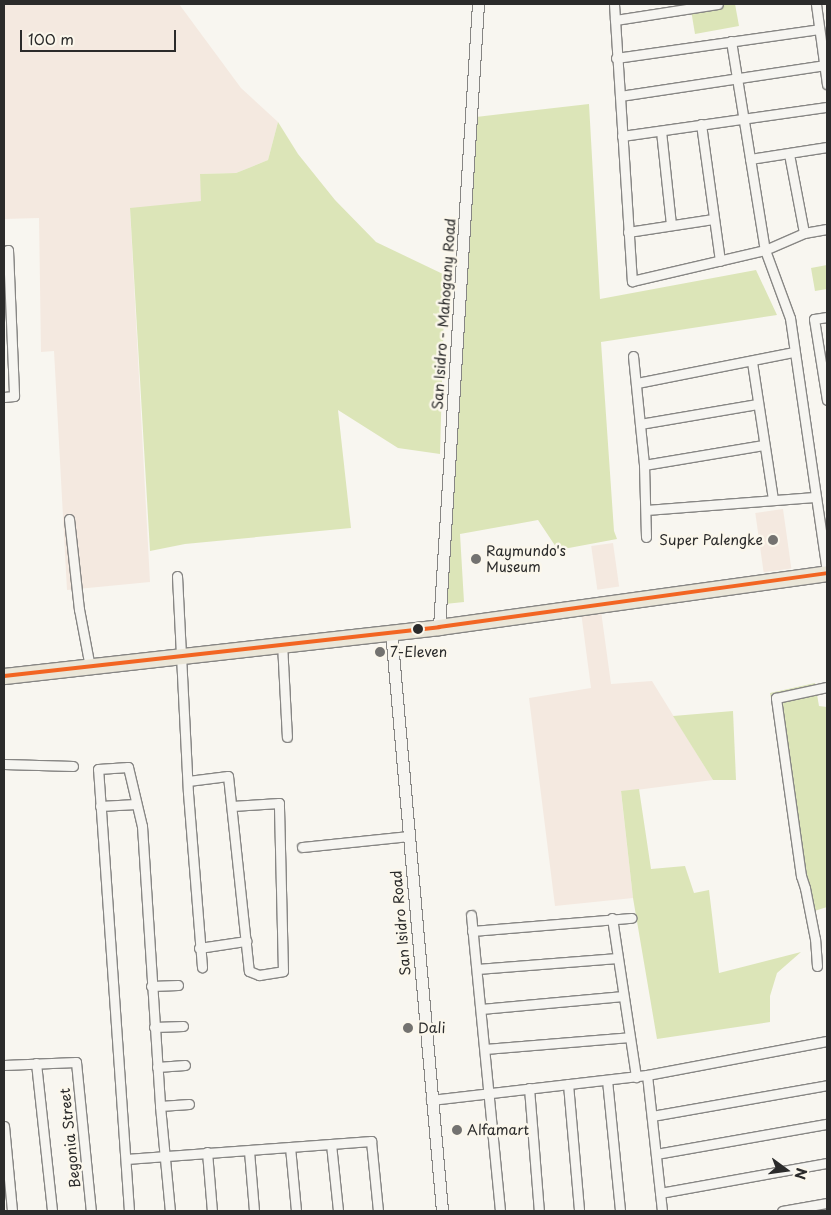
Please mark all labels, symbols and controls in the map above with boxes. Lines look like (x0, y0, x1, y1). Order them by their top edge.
scale bar (22, 20, 179, 52)
text: 100 m (28, 27, 74, 50)
street label: San Isidro - Mahogany Road (429, 218, 459, 410)
place label: Super Palengke (659, 532, 763, 548)
marker: Super Palengke (767, 534, 779, 546)
place label: Raymundo's Museum (486, 543, 566, 576)
marker: Raymundo's Museum (470, 553, 482, 565)
unlabelled marker (413, 624, 423, 634)
place label: 7-Eleven (390, 644, 447, 660)
marker: 7-Eleven (374, 646, 386, 658)
street label: San Isidro Road (388, 870, 414, 976)
place label: Dali (418, 1020, 446, 1036)
marker: Dali (402, 1022, 414, 1034)
street label: Begonia Street (56, 1087, 84, 1189)
place label: Alfamart (467, 1122, 529, 1138)
marker: Alfamart (451, 1124, 463, 1136)
north arrow (761, 1145, 811, 1195)
text: N (790, 1166, 813, 1182)

